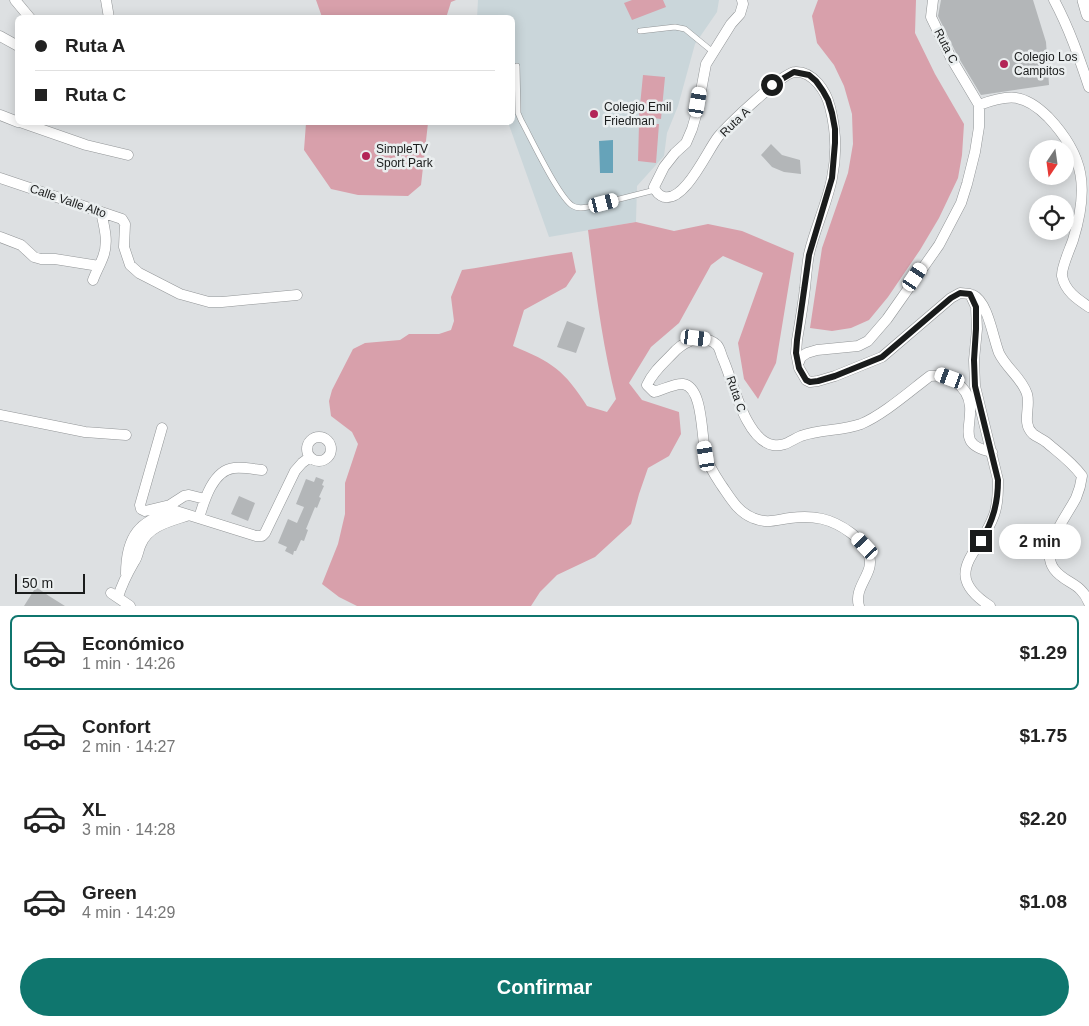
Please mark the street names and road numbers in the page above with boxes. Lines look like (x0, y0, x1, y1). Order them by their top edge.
street label: Ruta C (931, 26, 961, 66)
street label: Ruta A (717, 104, 753, 140)
street label: Calle Valle Alto (28, 181, 108, 221)
street label: Ruta C (723, 374, 749, 414)

